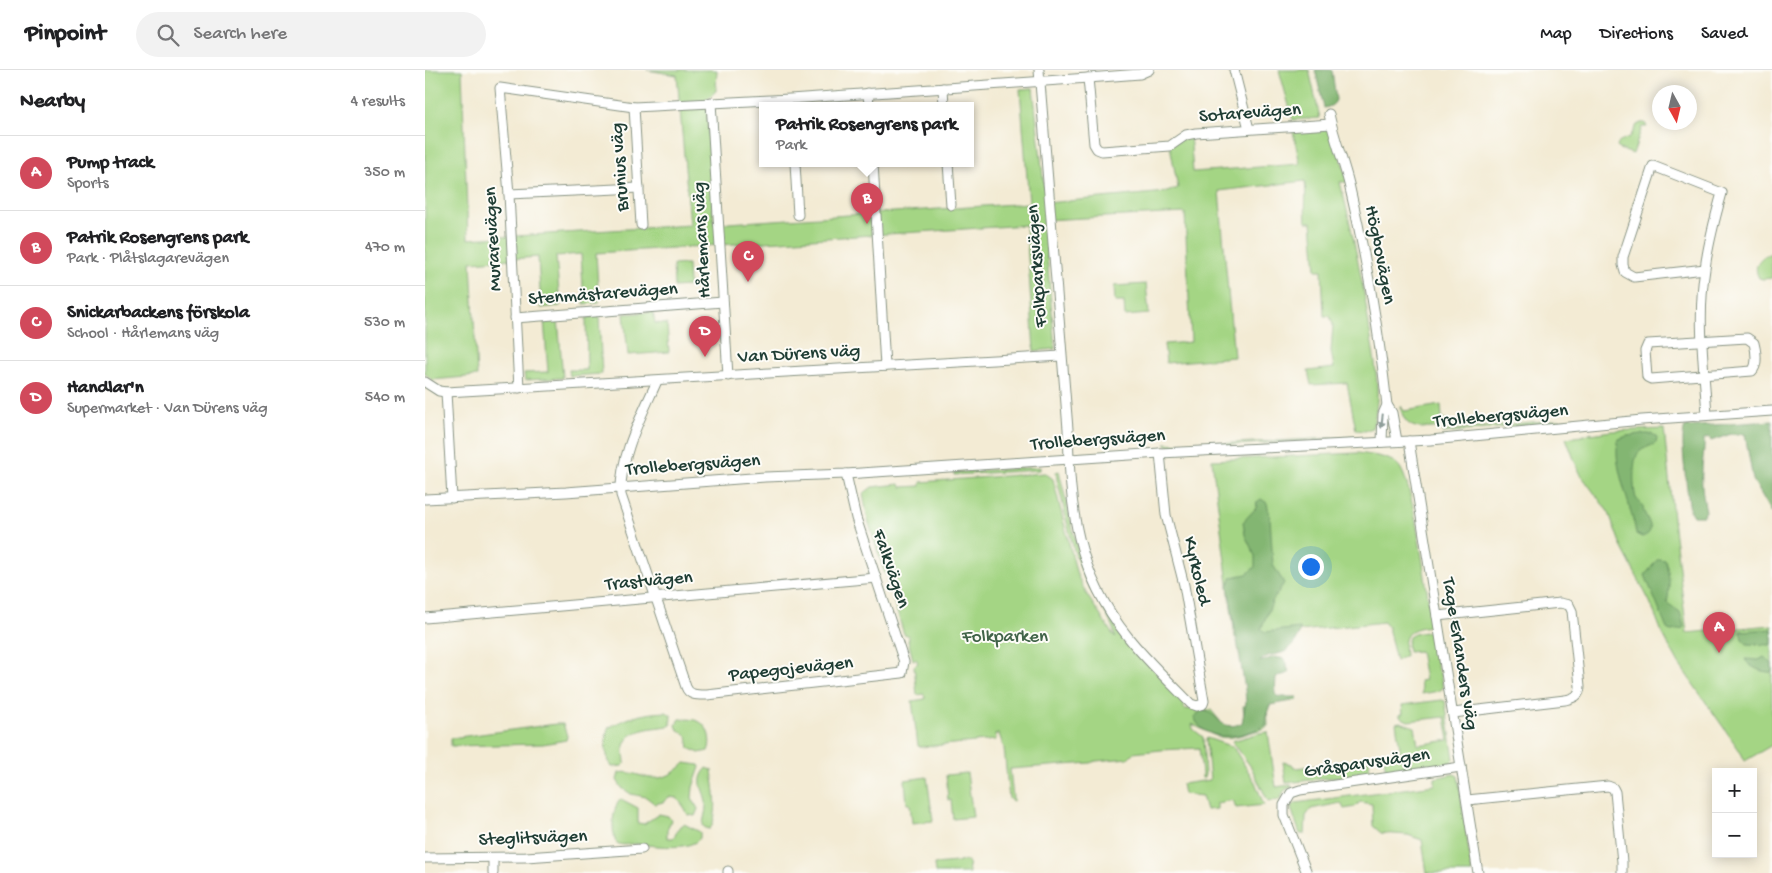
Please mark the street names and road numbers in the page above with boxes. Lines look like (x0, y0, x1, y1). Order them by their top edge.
street label: Sotarevägen (1198, 99, 1302, 129)
street label: Brunius väg (606, 122, 636, 213)
street label: Hårlemans väg (688, 181, 718, 299)
street label: Murarevägen (480, 186, 508, 292)
street label: Folkparksvägen (1022, 204, 1054, 329)
street label: Högbovägen (1358, 204, 1400, 306)
street label: Stenmästarevägen (527, 278, 679, 312)
street label: Van Dürens väg (736, 340, 861, 370)
street label: Trollebergsvägen (1432, 400, 1569, 434)
street label: Trollebergsvägen (1029, 425, 1166, 457)
street label: Trollebergsvägen (624, 450, 761, 482)
street label: Falkvägen (866, 526, 914, 611)
street label: Kyrkoled (1177, 534, 1215, 610)
street label: Trastvägen (603, 567, 694, 597)
street label: Tage Erlanders väg (1435, 575, 1482, 732)
street label: Papegojevägen (727, 652, 854, 688)
street label: Gråsparvsvägen (1303, 744, 1431, 784)
street label: Steglitsvägen (478, 826, 588, 852)

